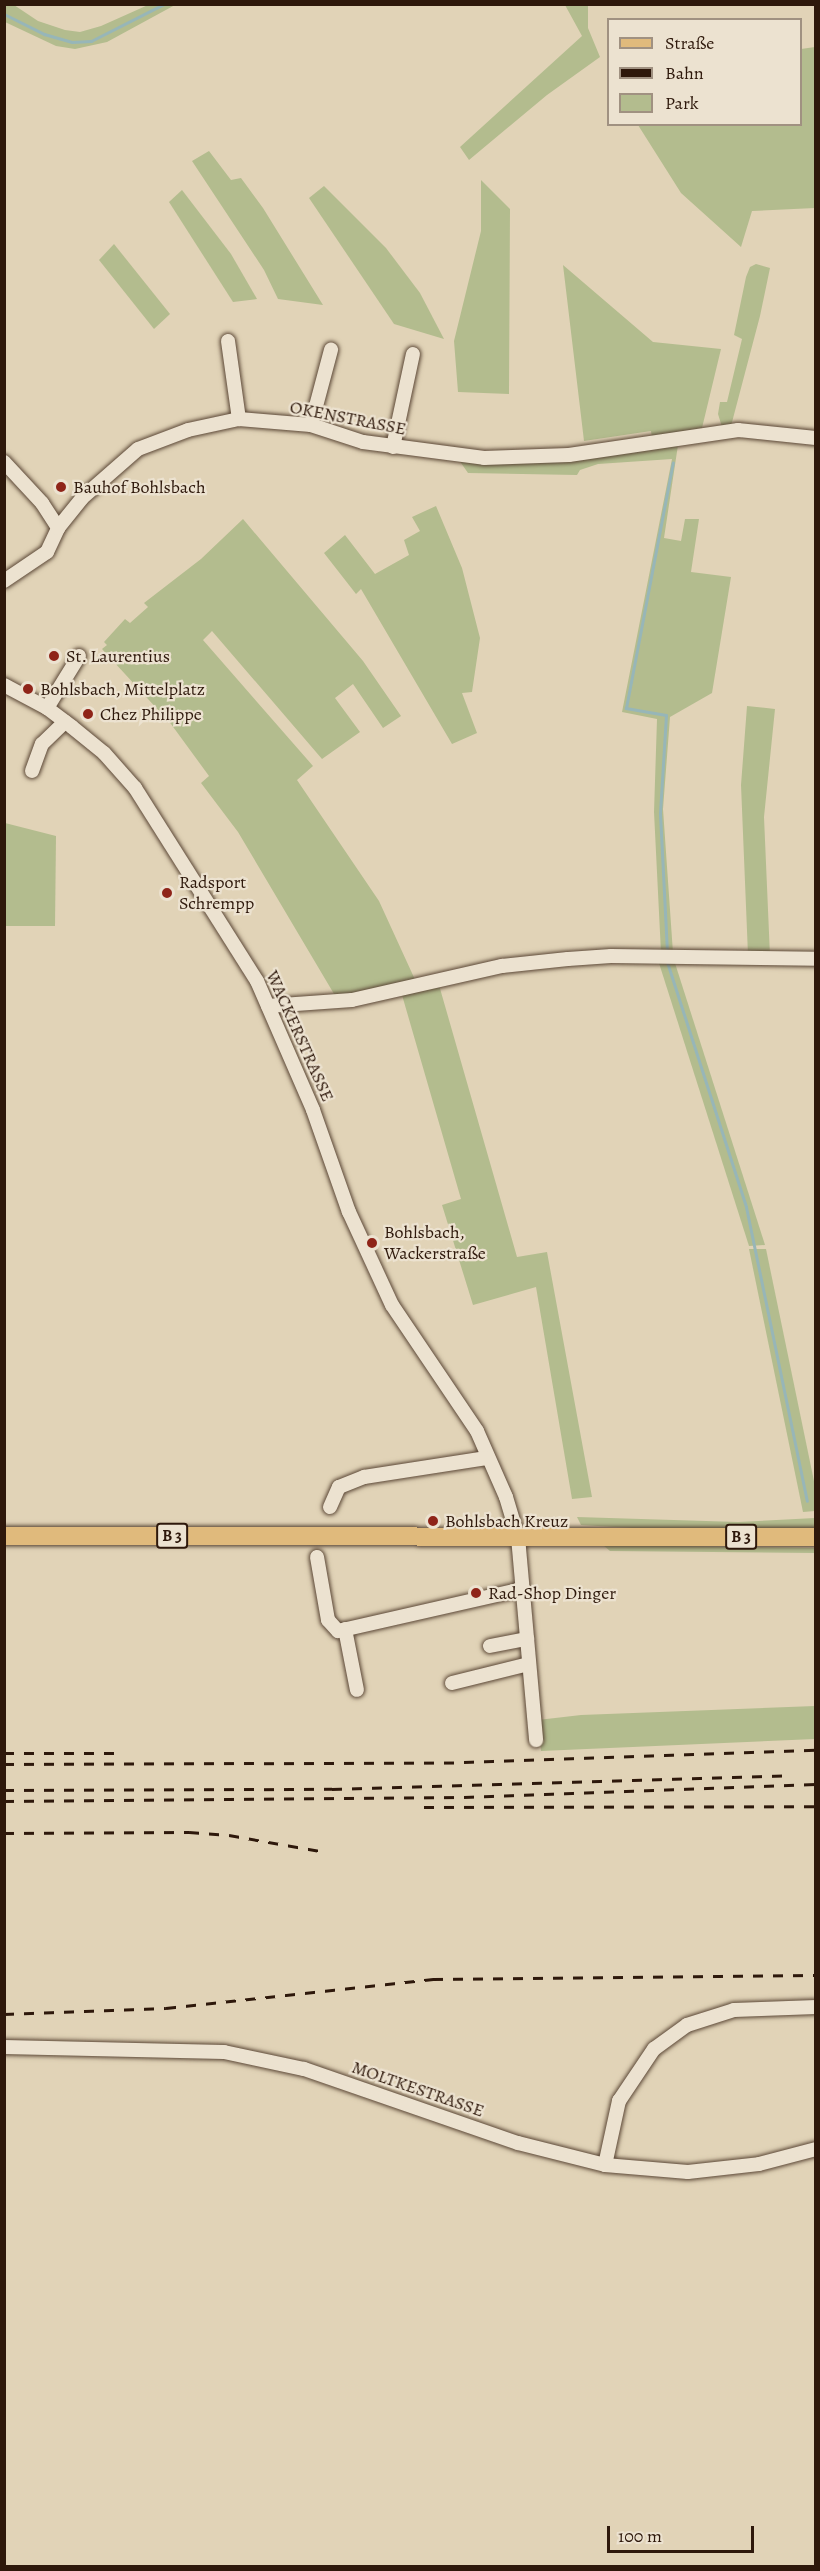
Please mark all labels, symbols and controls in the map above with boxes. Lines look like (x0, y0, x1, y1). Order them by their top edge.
legend (607, 18, 802, 126)
text: Straße (665, 31, 714, 55)
text: Bahn (665, 61, 704, 85)
text: Park (665, 91, 699, 115)
street label: OKENSTRASSE (288, 396, 408, 440)
place label: Bauhof Bohlsbach (73, 476, 205, 498)
marker: Bauhof Bohlsbach (54, 480, 68, 494)
place label: St. Laurentius (66, 645, 170, 667)
marker: St. Laurentius (47, 649, 61, 663)
place label: Bohlsbach, Mittelplatz (40, 678, 205, 700)
marker: Bohlsbach, Mittelplatz (21, 682, 35, 696)
place label: Chez Philippe (100, 703, 202, 725)
marker: Chez Philippe (81, 707, 95, 721)
place label: Radsport Schrempp (179, 872, 254, 914)
marker: Radsport Schrempp (160, 886, 174, 900)
street label: WACKERSTRASSE (261, 967, 339, 1105)
place label: Bohlsbach, Wackerstraße (384, 1222, 486, 1264)
marker: Bohlsbach, Wackerstraße (365, 1236, 379, 1250)
place label: Bohlsbach Kreuz (445, 1510, 568, 1532)
marker: Bohlsbach Kreuz (426, 1514, 440, 1528)
road number: B 3 (156, 1523, 188, 1549)
road number: B 3 (724, 1524, 758, 1550)
place label: Rad-Shop Dinger (488, 1582, 616, 1604)
marker: Rad-Shop Dinger (469, 1586, 483, 1600)
street label: MOLTKESTRASSE (349, 2056, 487, 2122)
scale bar (610, 2514, 757, 2552)
text: 100 m (618, 2524, 662, 2548)

